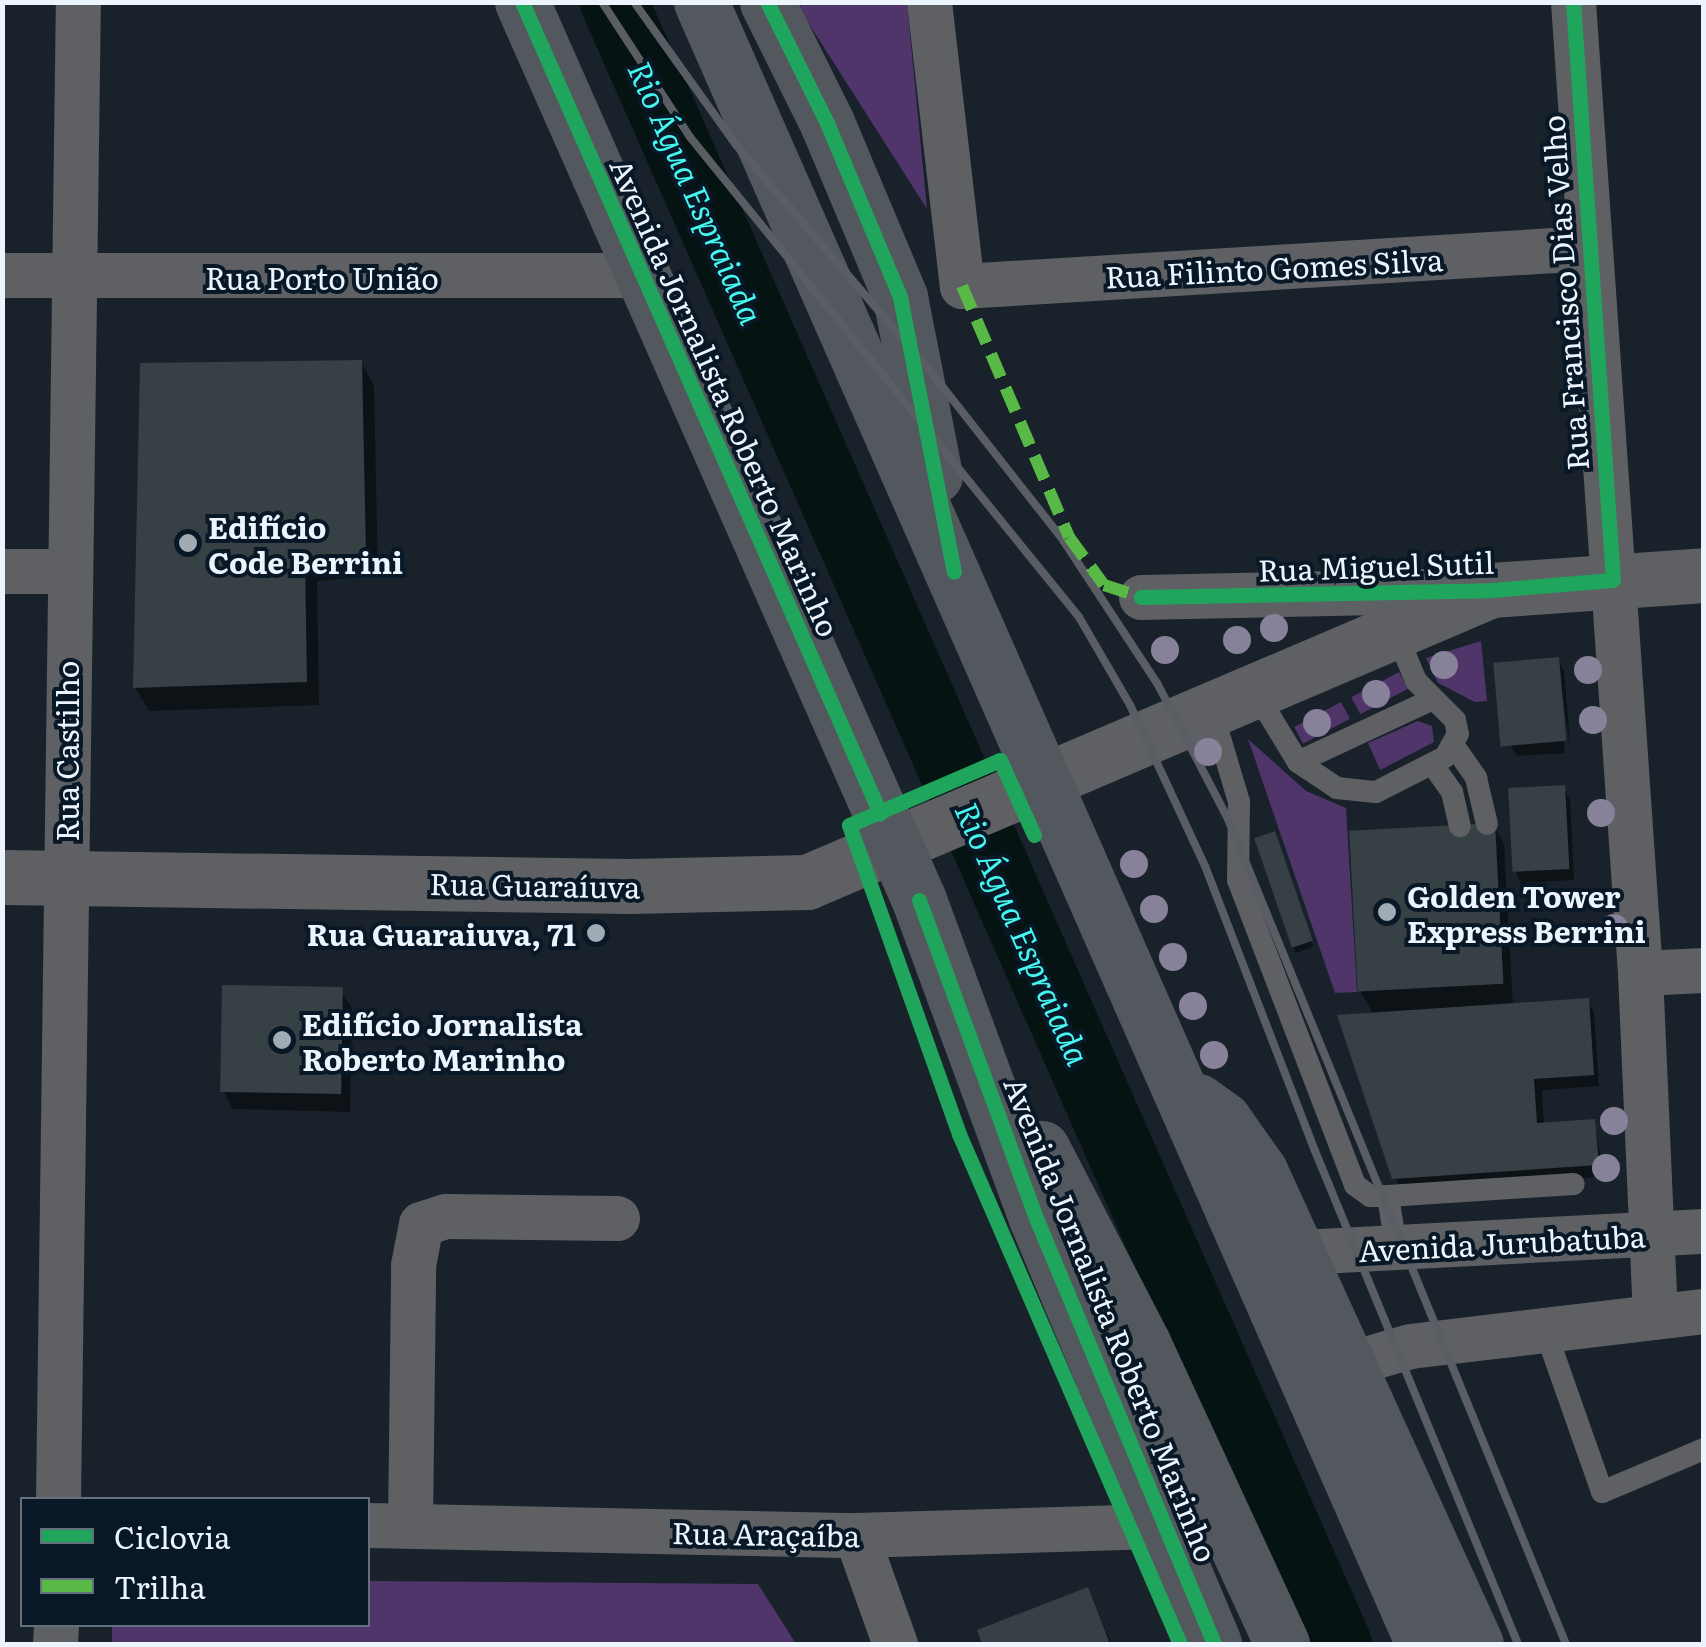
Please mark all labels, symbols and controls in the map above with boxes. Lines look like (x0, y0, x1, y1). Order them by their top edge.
water label: Rio Água Espraiada (622, 55, 772, 329)
street label: Rua Francisco Dias Velho (1534, 114, 1594, 472)
street label: Avenida Jornalista Roberto Marinho (604, 152, 848, 642)
street label: Rua Filinto Gomes Silva (1104, 240, 1444, 294)
street label: Rua Porto União (205, 259, 439, 295)
place label: Edifício Code Berrini (208, 508, 403, 578)
marker: Edifício Code Berrini (177, 532, 199, 554)
street label: Rua Miguel Sutil (1257, 543, 1495, 587)
street label: Rua Castilho (48, 661, 84, 841)
water label: Rio Água Espraiada (949, 796, 1099, 1070)
street label: Rua Guaraíuva (429, 864, 641, 904)
place label: Golden Tower Express Berrini (1407, 877, 1646, 948)
marker: Golden Tower Express Berrini (1376, 901, 1398, 923)
place label: Rua Guaraiuva, 71 (307, 915, 576, 951)
marker: Rua Guaraiuva, 71 (585, 922, 607, 944)
place label: Edifício Jornalista Roberto Marinho (302, 1005, 583, 1076)
marker: Edifício Jornalista Roberto Marinho (271, 1029, 293, 1051)
street label: Avenida Jornalista Roberto Marinho (998, 1071, 1226, 1567)
street label: Avenida Jurubatuba (1357, 1217, 1647, 1267)
legend (20, 1497, 370, 1627)
street label: Rua Araçaíba (672, 1513, 860, 1553)
text: Ciclovia (114, 1514, 231, 1558)
text: Trilha (114, 1564, 206, 1608)

